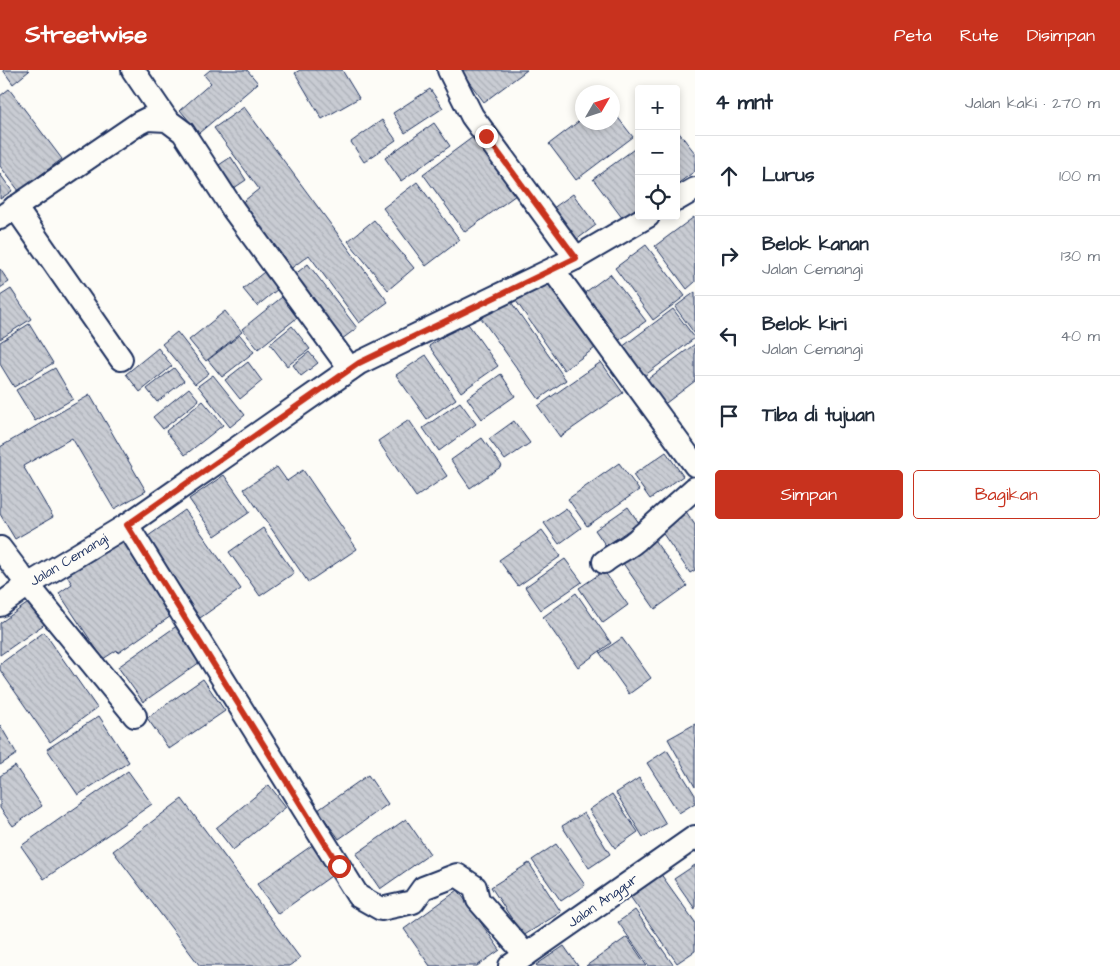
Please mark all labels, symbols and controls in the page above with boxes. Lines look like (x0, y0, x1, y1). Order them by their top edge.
text: Streetwise (25, 18, 147, 52)
text: Peta (894, 23, 932, 48)
text: Rute (960, 23, 999, 48)
text: Disimpan (1027, 23, 1095, 48)
north arrow (575, 85, 620, 130)
map controls (635, 85, 680, 220)
button: + (635, 85, 680, 130)
text: 4 mnt (715, 88, 773, 117)
text: Jalan kaki · 270 m (965, 92, 1100, 114)
route end (475, 125, 498, 148)
button: − (635, 130, 680, 175)
icon: ahead (715, 162, 743, 190)
text: Lurus (762, 162, 814, 189)
text: 100 m (1059, 165, 1100, 187)
button: locate (635, 175, 680, 220)
text: Belok kanan (762, 231, 869, 258)
icon: right (715, 242, 743, 270)
text: 130 m (1061, 245, 1100, 267)
text: Jalan Cemangi (762, 258, 863, 280)
text: Belok kiri (762, 311, 847, 338)
icon: left (715, 322, 743, 350)
text: 40 m (1060, 325, 1100, 347)
text: Jalan Cemangi (762, 338, 863, 360)
icon: arrive (715, 402, 743, 430)
text: Tiba di tujuan (762, 402, 874, 429)
button: Simpan (715, 470, 903, 519)
button: Bagikan (913, 470, 1100, 519)
street label: Jalan Cemangi (26, 529, 112, 591)
route start (328, 855, 351, 878)
street label: Jalan Anggur (564, 869, 642, 933)

